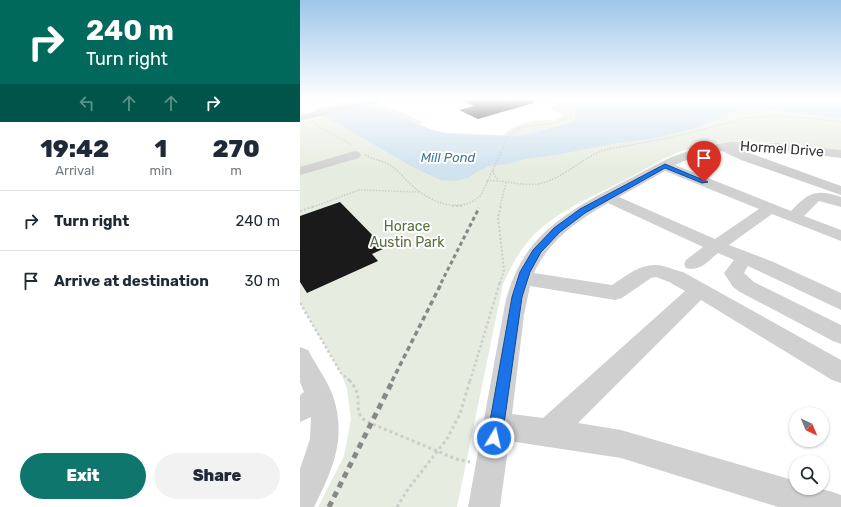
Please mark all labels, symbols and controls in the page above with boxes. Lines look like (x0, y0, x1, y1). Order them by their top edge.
text: 240 m (86, 14, 174, 47)
icon: right (20, 16, 72, 68)
text: Turn right (86, 48, 168, 70)
icon: left (76, 92, 98, 114)
icon: ahead (118, 92, 140, 114)
icon: ahead (160, 92, 182, 114)
icon: right (202, 92, 224, 114)
text: 19:42 (40, 135, 109, 163)
text: 1 (155, 135, 167, 163)
text: 270 (212, 135, 260, 163)
street label: Hormel Drive (739, 138, 825, 160)
pin (687, 141, 721, 182)
icon: arrive (693, 147, 715, 169)
water label: Mill Pond (421, 150, 476, 165)
text: Arrival (55, 163, 94, 178)
text: min (150, 163, 172, 178)
text: m (230, 163, 242, 178)
icon: right (20, 210, 42, 232)
text: Turn right (54, 212, 129, 230)
text: 240 m (235, 212, 280, 230)
park label: Horace Austin Park (370, 218, 445, 251)
icon: arrive (20, 270, 42, 292)
text: Arrive at destination (54, 272, 209, 290)
text: 30 m (244, 272, 280, 290)
north arrow (789, 407, 829, 447)
map controls (789, 407, 829, 495)
position arrow (473, 417, 515, 459)
button: Exit (20, 453, 146, 499)
button: Share (154, 453, 280, 499)
button: search (789, 455, 829, 495)

